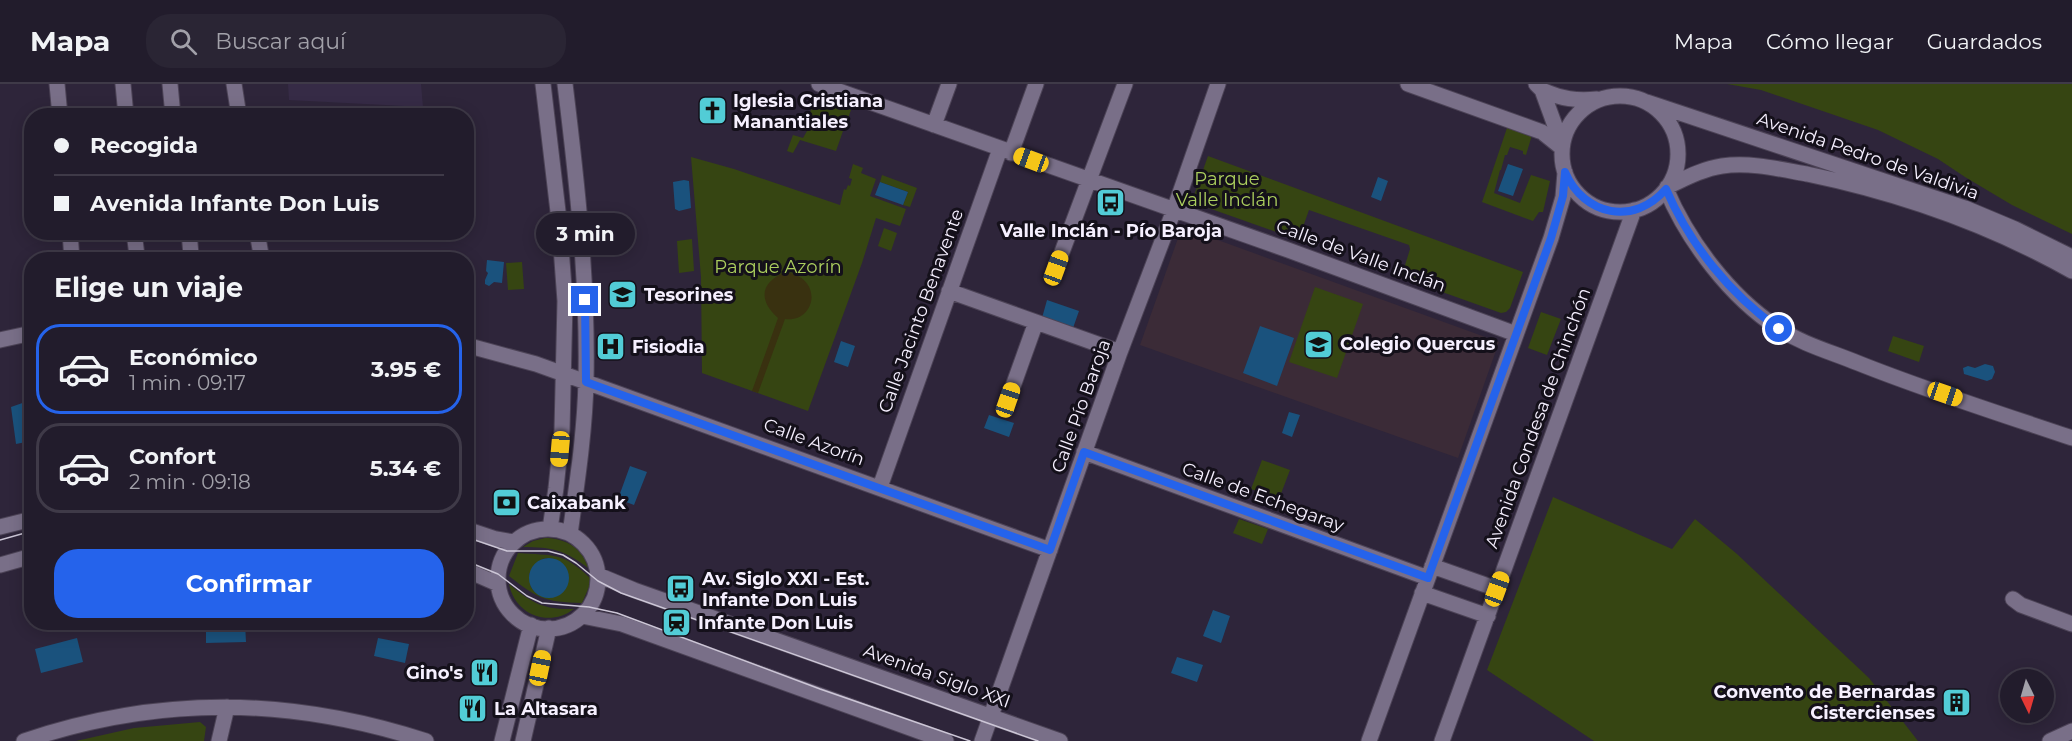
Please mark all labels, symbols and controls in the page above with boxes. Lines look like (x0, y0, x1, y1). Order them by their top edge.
search box (146, 14, 566, 68)
text: Mapa (30, 24, 110, 58)
icon: search (167, 25, 200, 58)
text: Buscar aquí (215, 28, 346, 55)
text: Mapa (1674, 29, 1733, 54)
text: Cómo llegar (1766, 29, 1894, 54)
text: Guardados (1927, 29, 2042, 54)
place label: Iglesia Cristiana Manantiales (733, 90, 883, 133)
church icon: Iglesia Cristiana Manantiales (696, 95, 728, 127)
street label: Avenida Pedro de Valdivia (1754, 108, 1982, 204)
text: Recogida (90, 132, 198, 159)
car (1011, 145, 1051, 175)
park label: Parque Valle Inclán (1176, 168, 1278, 211)
bus stop icon: Valle Inclán - Pío Baroja (1095, 186, 1127, 218)
text: Avenida Infante Don Luis (90, 190, 379, 217)
street label: Calle Jacinto Benavente (874, 206, 968, 416)
callout: 3 min (536, 213, 634, 255)
street label: Calle de Valle Inclán (1273, 215, 1449, 297)
place label: Valle Inclán - Pío Baroja (999, 220, 1222, 242)
text: 3 min (556, 222, 615, 246)
car (1041, 248, 1071, 288)
park label: Parque Azorín (714, 256, 842, 278)
text: Elige un viaje (54, 271, 243, 304)
school or university icon: Tesorines (607, 279, 639, 311)
place label: Tesorines (644, 284, 734, 306)
street label: Avenida Condesa de Chinchón (1481, 285, 1595, 551)
route end (571, 286, 598, 313)
route start (1765, 315, 1792, 342)
school or university icon: Colegio Quercus (1303, 328, 1335, 360)
hospital icon: Fisiodia (595, 331, 627, 363)
place label: Colegio Quercus (1340, 333, 1496, 355)
place label: Fisiodia (632, 336, 705, 358)
street label: Calle Pío Baroja (1047, 336, 1115, 476)
icon: car (57, 342, 111, 396)
text: Económico (129, 344, 258, 371)
text: 3.95 € (371, 356, 441, 383)
text: 1 min · 09:17 (129, 371, 246, 395)
car (994, 380, 1022, 420)
car (1925, 380, 1965, 408)
street label: Calle Azorín (761, 414, 867, 470)
car (549, 430, 571, 468)
icon: car (57, 441, 111, 495)
text: Confort (129, 443, 216, 470)
text: 5.34 € (370, 455, 441, 482)
street label: Calle de Echegaray (1179, 457, 1347, 537)
text: 2 min · 09:18 (129, 470, 251, 494)
bank icon: Caixabank (490, 487, 522, 519)
place label: Caixabank (527, 492, 626, 514)
button: Confirmar (54, 549, 444, 618)
place label: Av. Siglo XXI - Est. Infante Don Luis (701, 568, 870, 611)
car (1482, 569, 1512, 609)
bus stop icon: Av. Siglo XXI - Est. Infante Don Luis (665, 573, 697, 605)
station icon: Infante Don Luis (661, 607, 693, 639)
place label: Infante Don Luis (698, 612, 853, 634)
street label: Avenida Siglo XXI (861, 639, 1013, 713)
car (527, 649, 553, 687)
restaurant icon: Gino's (468, 657, 500, 689)
place label: Gino's (406, 662, 463, 684)
north arrow (2000, 669, 2054, 723)
map controls (2000, 669, 2054, 723)
place label: Convento de Bernardas Cistercienses (1714, 681, 1935, 724)
building icon: Convento de Bernardas Cistercienses (1940, 686, 1972, 718)
restaurant icon: La Altasara (457, 693, 489, 725)
place label: La Altasara (494, 698, 598, 720)

